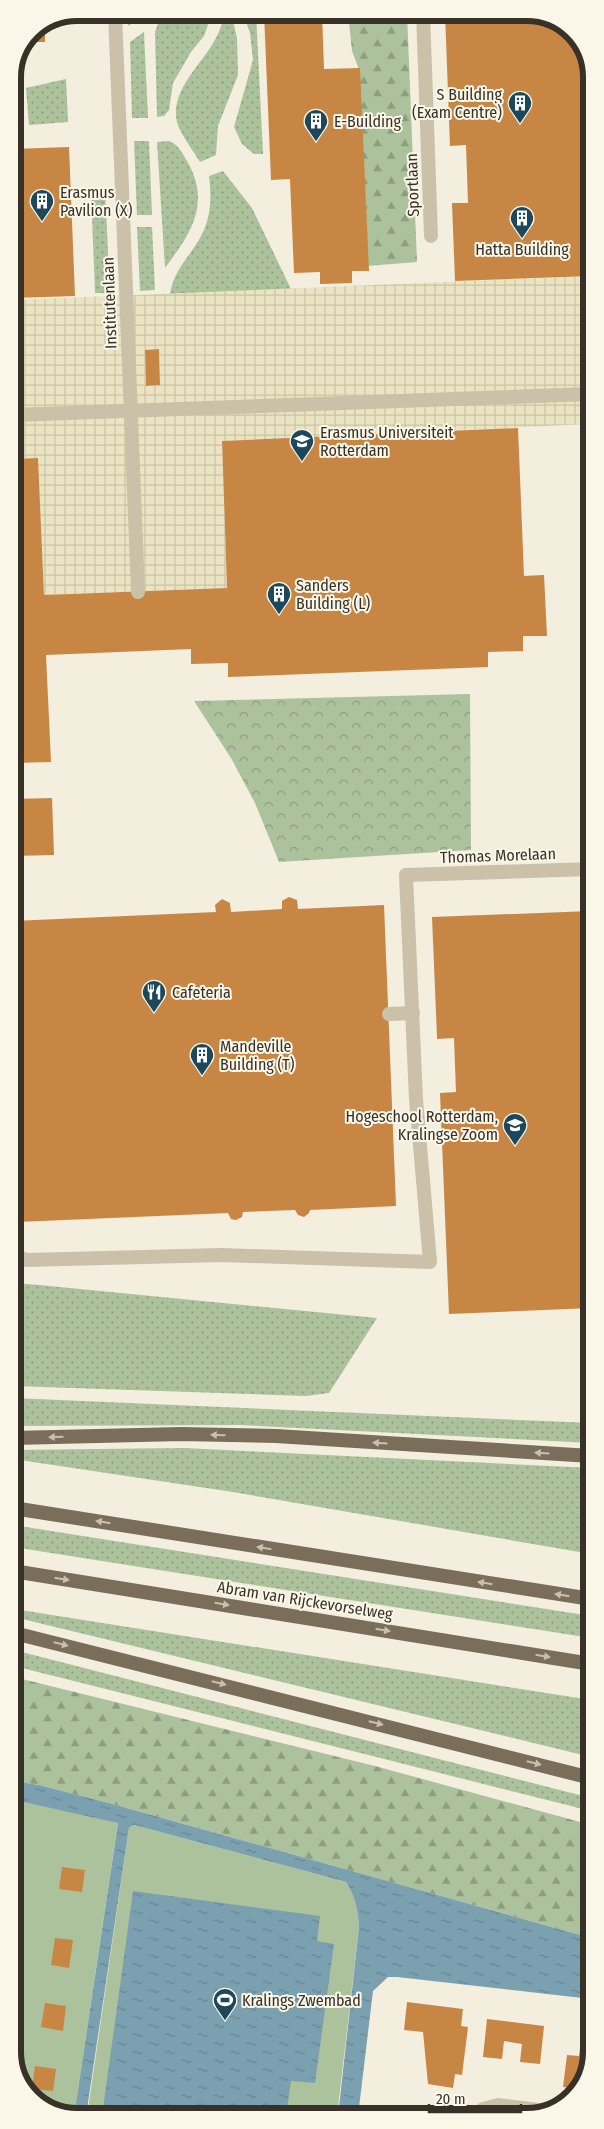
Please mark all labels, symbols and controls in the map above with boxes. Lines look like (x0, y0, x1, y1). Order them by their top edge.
place label: S Building (Exam Centre) (412, 85, 502, 122)
building icon: S Building (Exam Centre) (507, 90, 533, 124)
building icon: E-Building (303, 108, 329, 142)
place label: E-Building (334, 112, 401, 131)
street label: Sportlaan (402, 153, 423, 217)
place label: Erasmus Pavilion (X) (60, 183, 133, 220)
building icon: Erasmus Pavilion (X) (29, 188, 55, 222)
building icon: Hatta Building (509, 205, 535, 239)
place label: Hatta Building (475, 240, 569, 259)
street label: Institutenlaan (98, 257, 121, 349)
place label: Erasmus Universiteit Rotterdam (320, 423, 454, 460)
school or university icon: Erasmus Universiteit Rotterdam (289, 428, 315, 462)
place label: Sanders Building (L) (296, 576, 370, 613)
building icon: Sanders Building (L) (266, 581, 292, 615)
street label: Thomas Morelaan (440, 844, 556, 867)
restaurant icon: Cafeteria (141, 979, 167, 1013)
place label: Cafeteria (172, 983, 231, 1002)
place label: Mandeville Building (T) (220, 1037, 295, 1074)
building icon: Mandeville Building (T) (189, 1042, 215, 1076)
place label: Hogeschool Rotterdam, Kralingse Zoom (346, 1107, 498, 1144)
school or university icon: Hogeschool Rotterdam, Kralingse Zoom (502, 1112, 528, 1146)
one-way arrow (210, 1430, 226, 1438)
one-way arrow (47, 1433, 63, 1441)
one-way arrow (372, 1438, 388, 1446)
one-way arrow (534, 1449, 550, 1457)
one-way arrow (95, 1518, 111, 1526)
one-way arrow (255, 1544, 271, 1552)
one-way arrow (54, 1575, 70, 1583)
street label: Abram van Rijckevorselweg (216, 1577, 394, 1624)
one-way arrow (476, 1579, 492, 1587)
one-way arrow (554, 1590, 570, 1598)
one-way arrow (214, 1601, 230, 1609)
one-way arrow (375, 1627, 391, 1635)
one-way arrow (53, 1640, 68, 1648)
one-way arrow (535, 1652, 551, 1660)
one-way arrow (211, 1679, 226, 1687)
one-way arrow (369, 1719, 384, 1727)
one-way arrow (526, 1759, 541, 1767)
sports icon: Kralings Zwembad (212, 1987, 238, 2021)
place label: Kralings Zwembad (242, 1991, 361, 2010)
scale bar (429, 2082, 522, 2114)
text: 20 m (436, 2090, 466, 2108)

